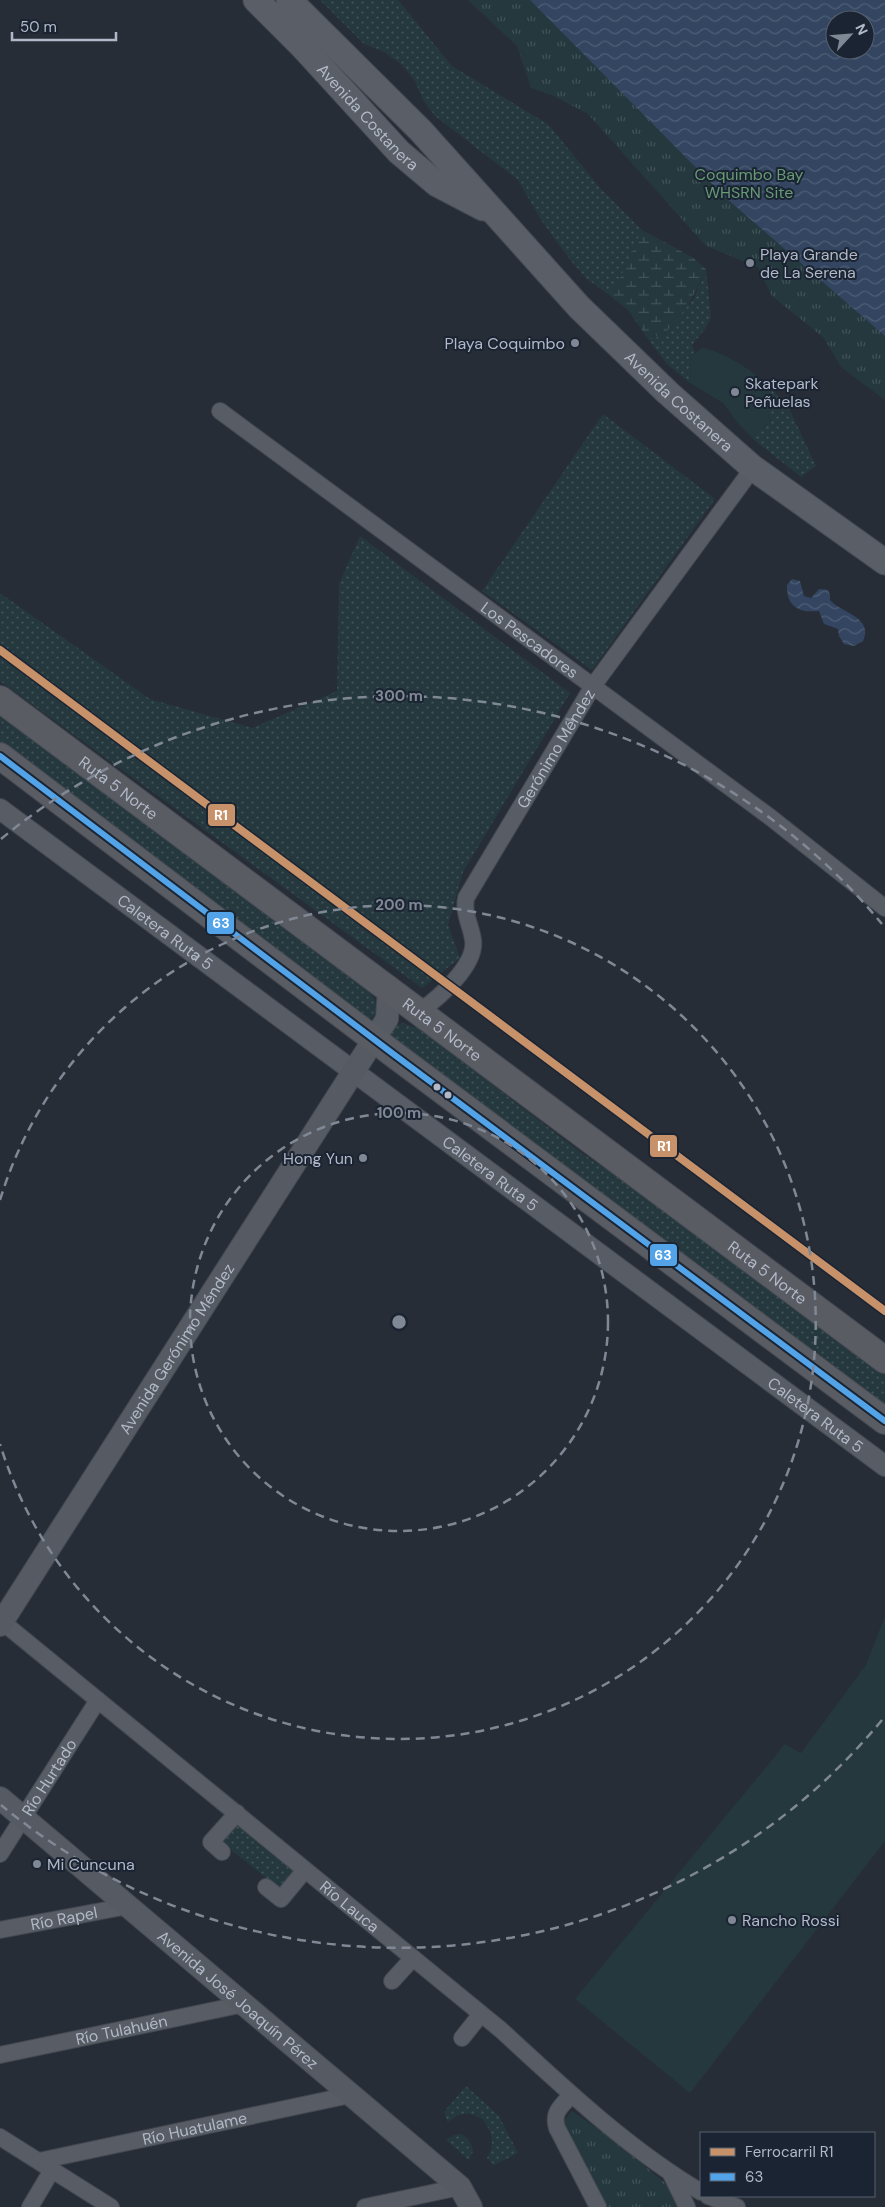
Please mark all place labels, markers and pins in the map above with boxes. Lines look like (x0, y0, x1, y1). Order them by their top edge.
place label: Playa Grande de La Serena (760, 244, 858, 283)
marker: Playa Grande de La Serena (744, 257, 756, 269)
place label: Playa Coquimbo (445, 333, 565, 354)
marker: Playa Coquimbo (569, 337, 581, 349)
place label: Skatepark Peñuelas (745, 373, 819, 412)
marker: Skatepark Peñuelas (729, 386, 741, 398)
unlabelled marker (432, 1082, 442, 1092)
unlabelled marker (443, 1090, 453, 1100)
place label: Hong Yun (283, 1148, 353, 1169)
marker: Hong Yun (357, 1152, 369, 1164)
centre of rings (390, 1313, 408, 1331)
place label: Mi Cuncuna (47, 1854, 135, 1875)
marker: Mi Cuncuna (31, 1858, 43, 1870)
place label: Rancho Rossi (742, 1910, 840, 1931)
marker: Rancho Rossi (726, 1914, 738, 1926)

